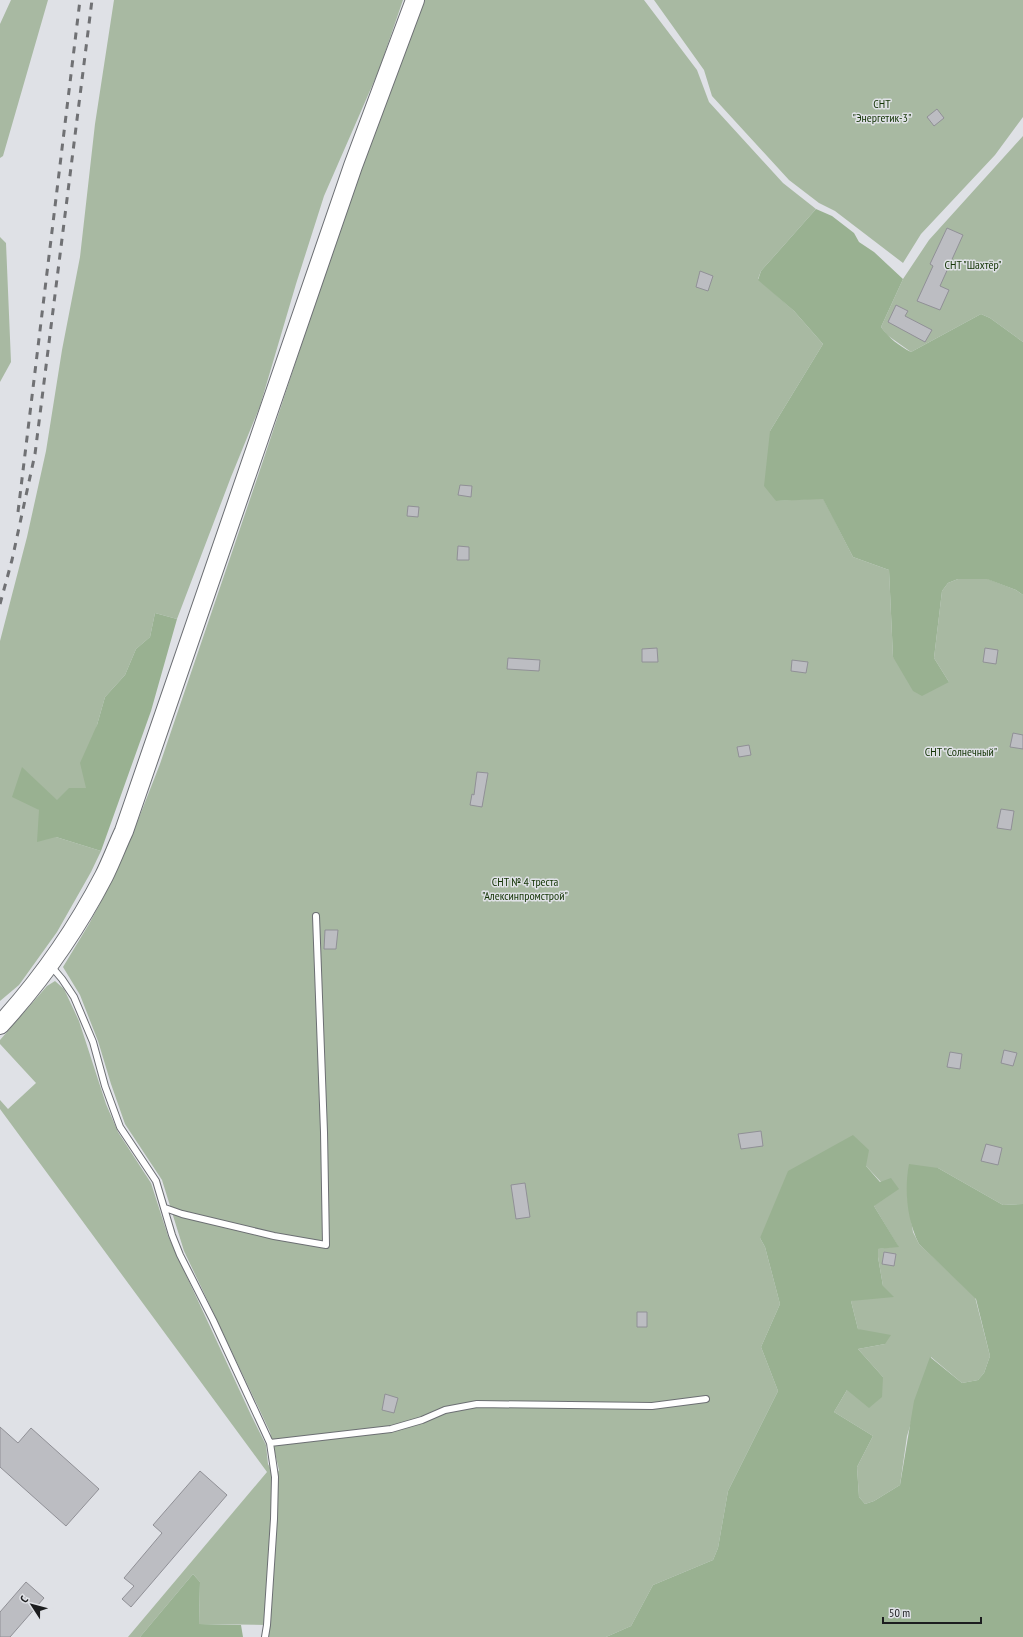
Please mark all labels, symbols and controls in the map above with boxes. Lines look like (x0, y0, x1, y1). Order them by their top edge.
park label: СНТ "Энергетик-3" (853, 96, 911, 125)
park label: СНТ "Шахтёр" (944, 257, 1002, 272)
park label: СНТ "Солнечный" (925, 744, 997, 759)
park label: СНТ № 4 треста "Алексинпромстрой" (482, 874, 568, 903)
north arrow (12, 1585, 52, 1625)
text: С (17, 1593, 31, 1605)
scale bar (883, 1599, 981, 1625)
text: 50 m (889, 1605, 910, 1620)

